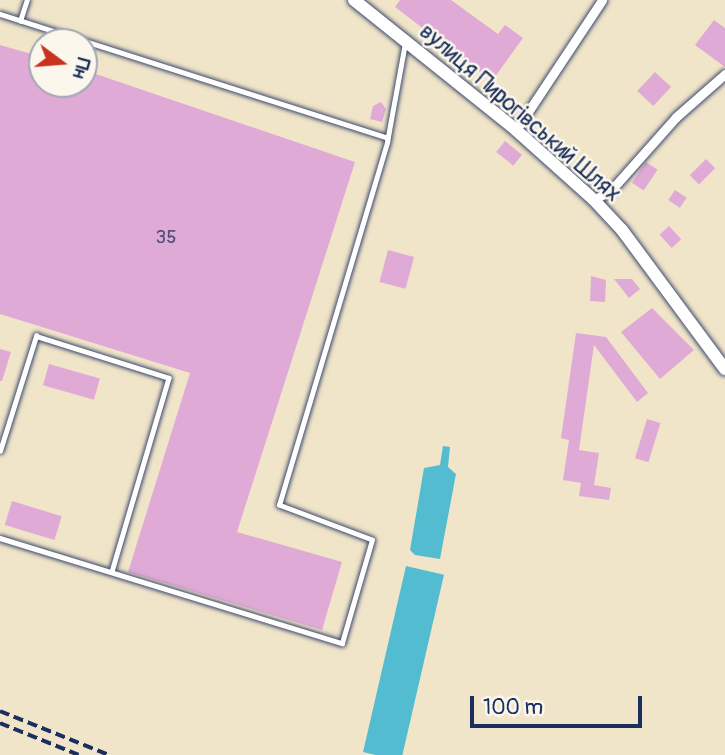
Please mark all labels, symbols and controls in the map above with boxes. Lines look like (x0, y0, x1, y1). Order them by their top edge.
street label: вулиця Пирогівський Шлях (414, 18, 626, 208)
north arrow (28, 28, 98, 98)
text: Пн (67, 55, 96, 82)
house number: 35 (156, 227, 176, 249)
scale bar (473, 682, 644, 726)
text: 100 m (483, 694, 543, 721)

